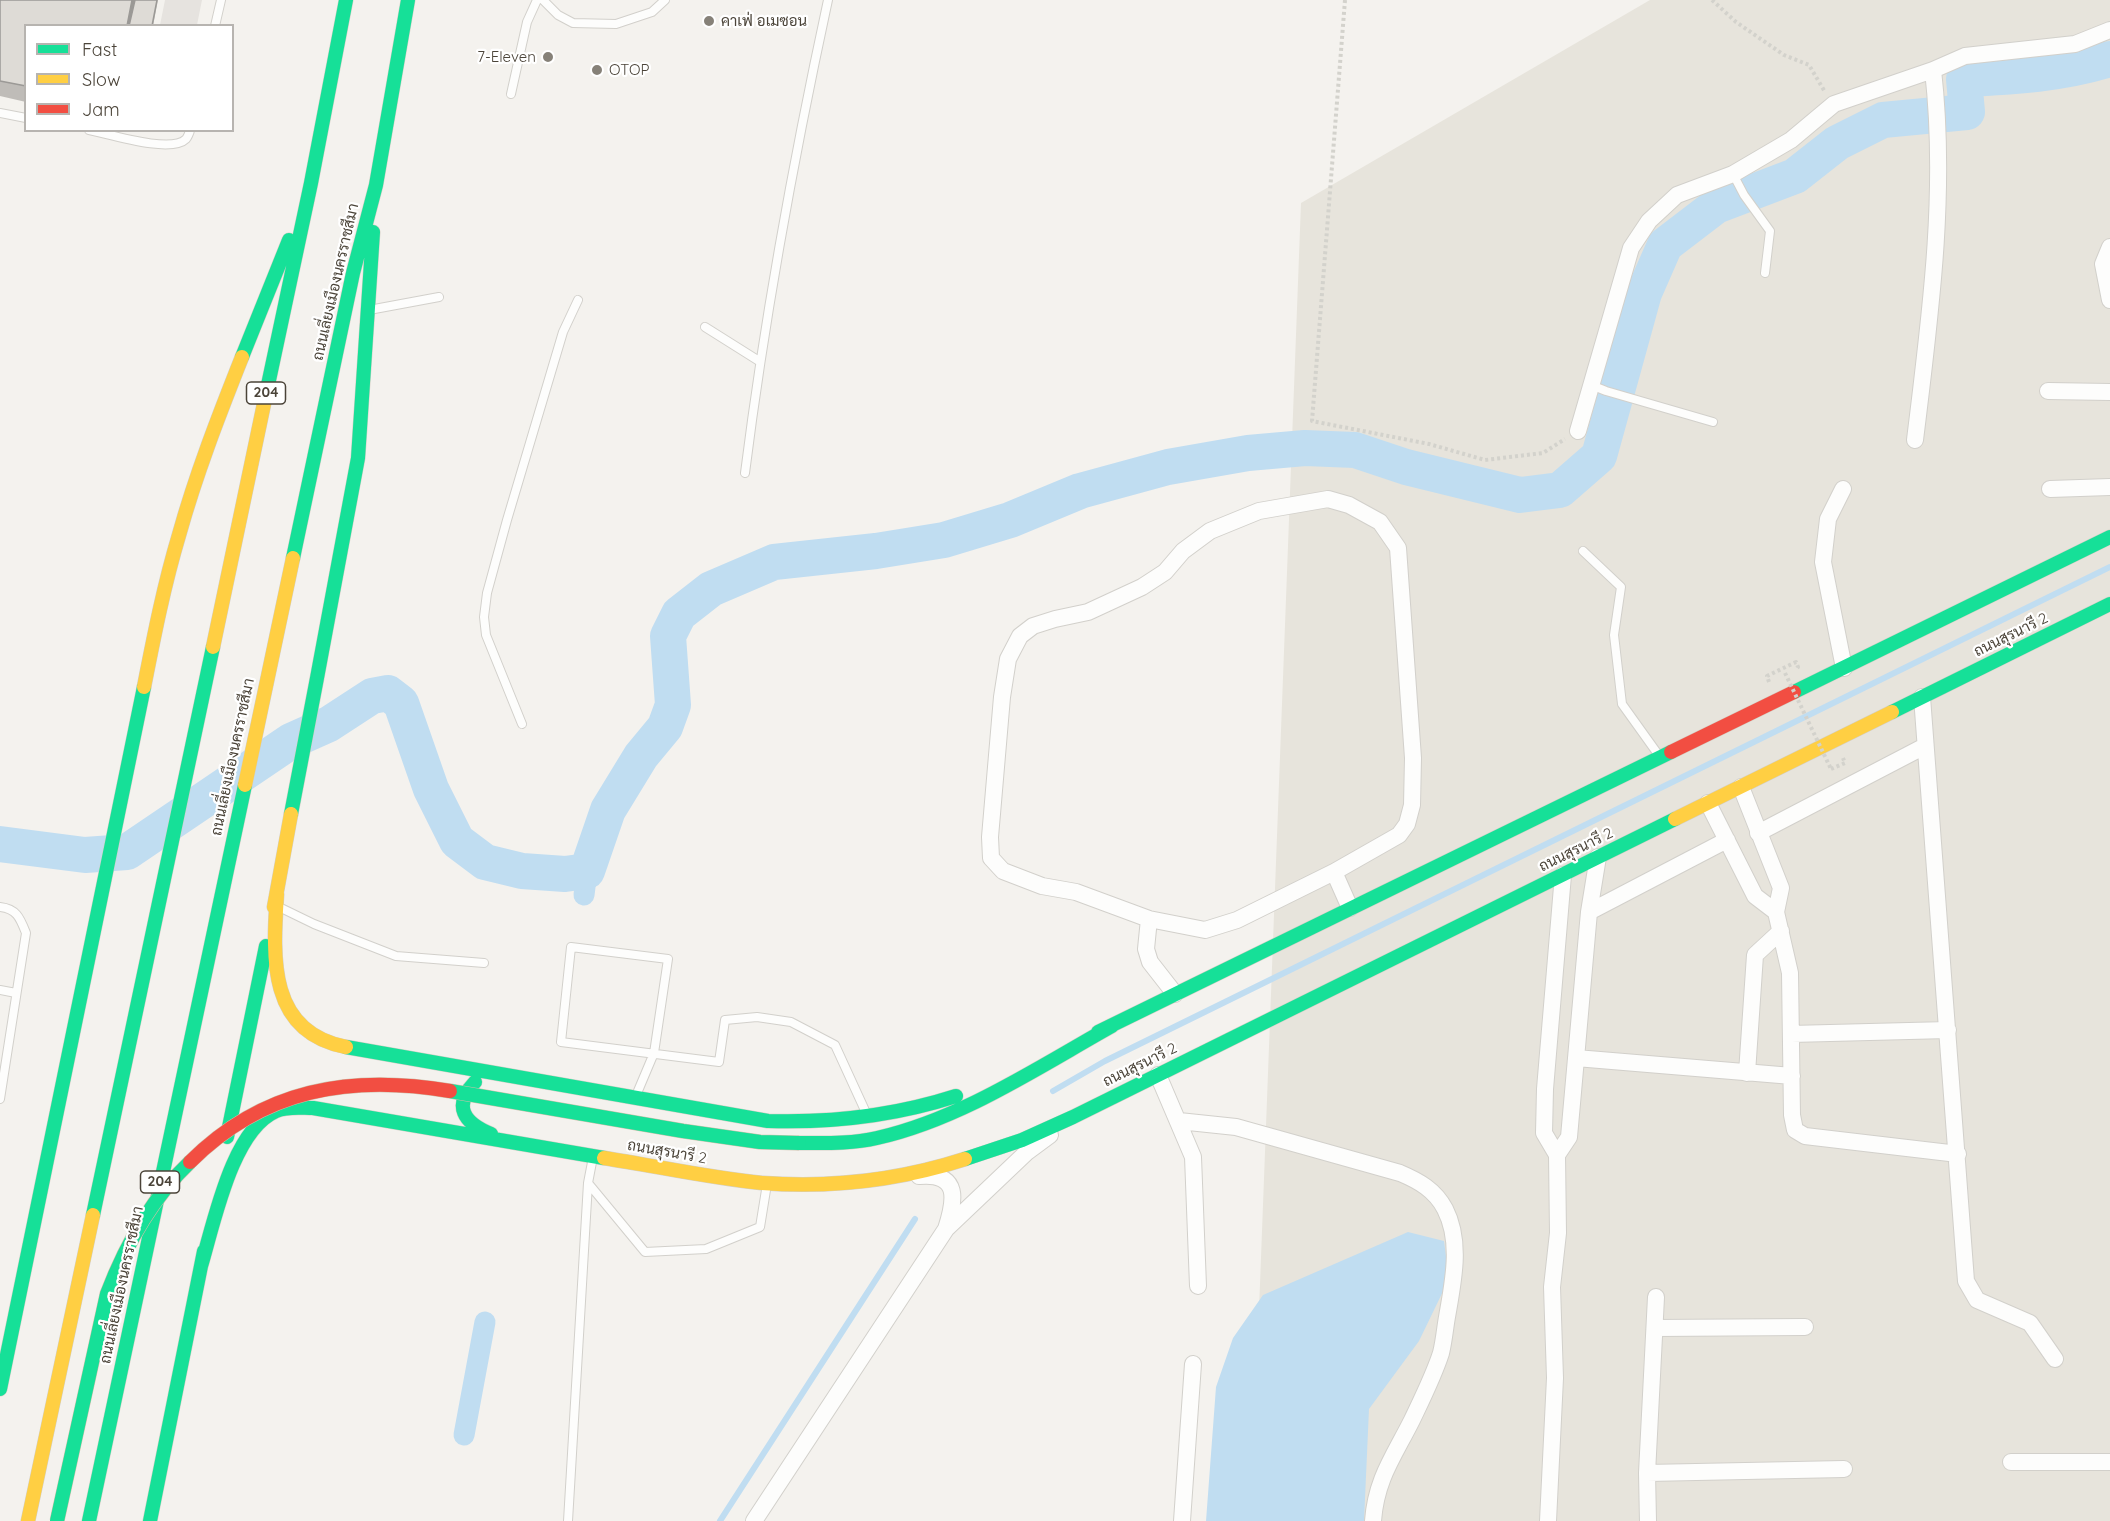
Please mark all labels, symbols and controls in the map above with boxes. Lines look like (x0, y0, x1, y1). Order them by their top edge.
place label: คาเฟ่ อเมซอน (721, 12, 807, 30)
marker: คาเฟ่ อเมซอน (702, 14, 716, 28)
legend (24, 24, 234, 132)
text: Fast (82, 38, 117, 61)
place label: 7-Eleven (477, 48, 536, 66)
marker: 7-Eleven (541, 50, 555, 64)
place label: OTOP (609, 61, 649, 79)
marker: OTOP (590, 63, 604, 77)
text: Slow (82, 68, 120, 91)
text: Jam (82, 98, 120, 121)
street label: ถนนเลี่ยงเมืองนครราชสีมา (309, 202, 363, 362)
road number: 204 (246, 382, 286, 404)
street label: ถนนสุรนารี 2 (1971, 609, 2051, 661)
street label: ถนนเลี่ยงเมืองนครราชสีมา (207, 677, 259, 837)
street label: ถนนสุรนารี 2 (1536, 824, 1616, 876)
street label: ถนนสุรนารี 2 (1100, 1039, 1180, 1091)
street label: ถนนสุรนารี 2 (626, 1136, 708, 1168)
road number: 204 (140, 1171, 180, 1193)
street label: ถนนเลี่ยงเมืองนครราชสีมา (96, 1205, 148, 1365)

